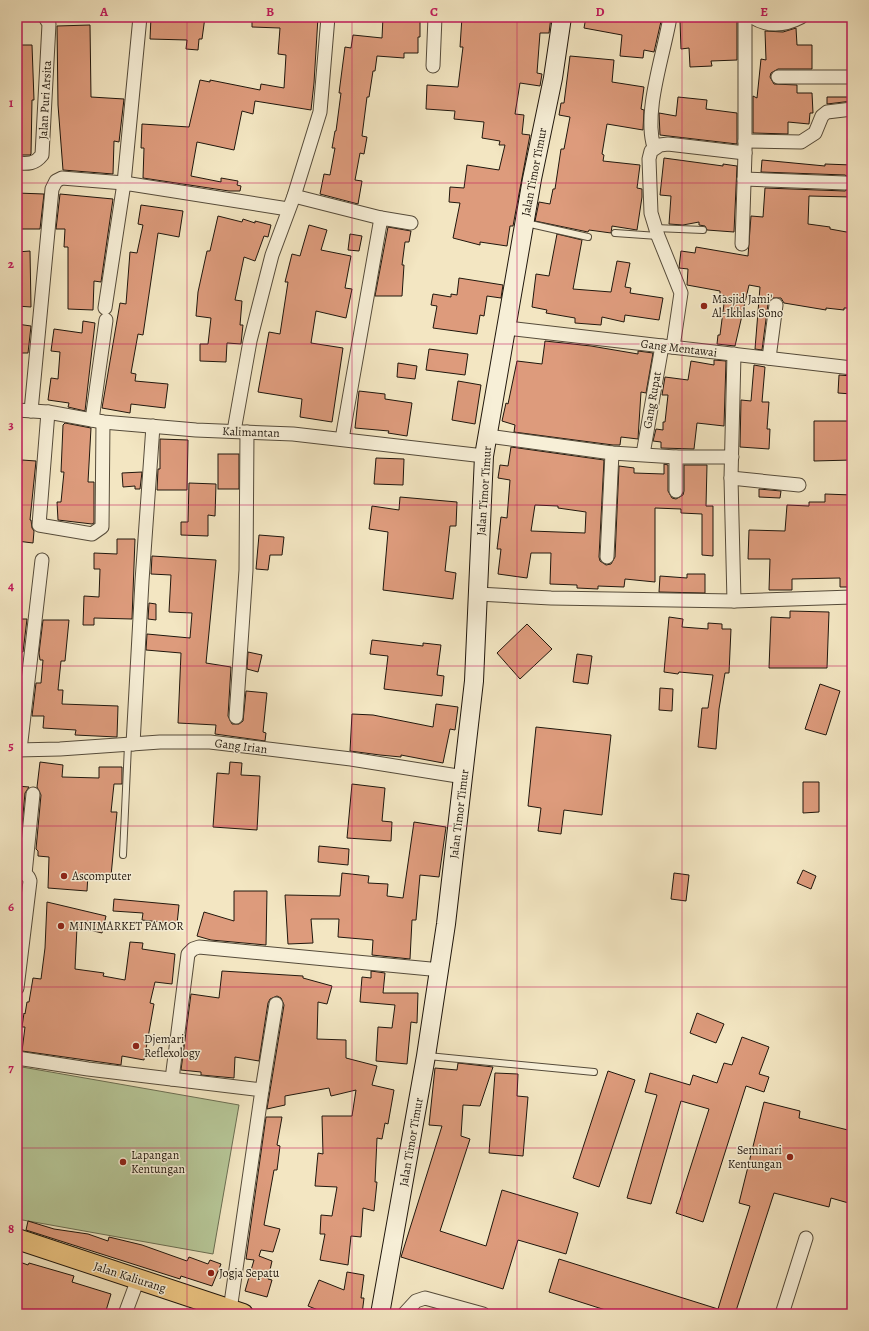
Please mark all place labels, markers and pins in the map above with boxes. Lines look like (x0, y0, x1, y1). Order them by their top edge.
place label: Masjid Jami' Al-Ikhlas Sono (711, 291, 783, 321)
marker: Masjid Jami' Al-Ikhlas Sono (699, 301, 709, 311)
place label: Ascomputer (71, 868, 132, 884)
marker: Ascomputer (59, 871, 69, 881)
place label: MINIMARKET PAMOR (69, 918, 184, 934)
marker: MINIMARKET PAMOR (56, 921, 66, 931)
place label: Djemari Reflexology (144, 1031, 201, 1061)
marker: Djemari Reflexology (131, 1041, 141, 1051)
place label: Seminari Kentungan (728, 1142, 782, 1172)
place label: Lapangan Kentungan (131, 1147, 186, 1177)
marker: Seminari Kentungan (785, 1152, 795, 1162)
marker: Lapangan Kentungan (118, 1157, 128, 1167)
place label: Jogja Sepatu (219, 1265, 280, 1281)
marker: Jogja Sepatu (206, 1268, 216, 1278)

